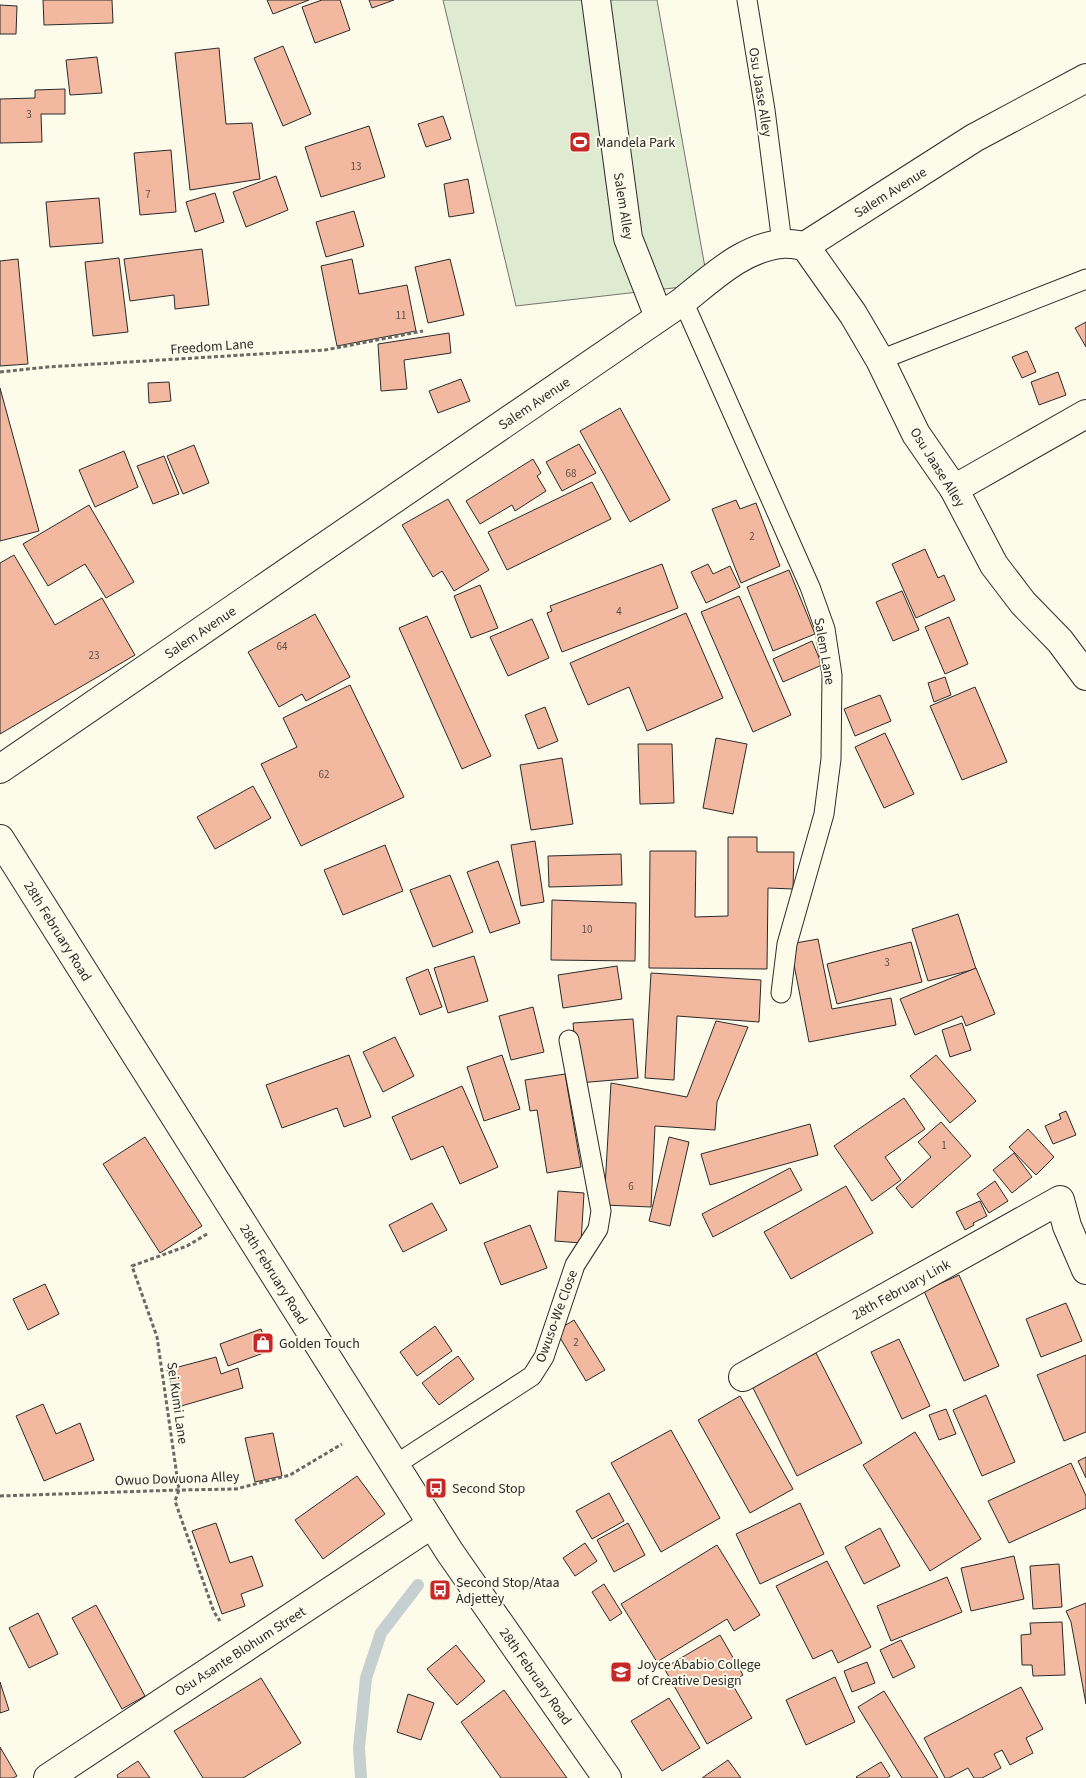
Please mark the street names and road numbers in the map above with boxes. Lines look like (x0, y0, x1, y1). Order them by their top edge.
street label: Osu Jaase Alley (743, 46, 777, 139)
street label: Salem Avenue (850, 162, 931, 223)
street label: Salem Alley (608, 171, 638, 242)
street label: Freedom Lane (170, 334, 254, 360)
street label: Salem Avenue (495, 372, 574, 435)
street label: Osu Jaase Alley (905, 424, 970, 512)
street label: Salem Avenue (161, 601, 240, 664)
street label: Salem Lane (808, 616, 840, 686)
street label: 28th February Road (18, 878, 96, 985)
street label: 28th February Road (234, 1221, 312, 1328)
street label: 28th February Link (849, 1255, 954, 1325)
street label: Owuso-We Close (531, 1267, 583, 1366)
street label: Sei Kumi Lane (161, 1361, 193, 1445)
street label: Owuo Dowuona Alley (114, 1467, 240, 1491)
street label: Osu Asante Blohum Street (171, 1602, 310, 1702)
street label: 28th February Road (494, 1624, 576, 1729)

